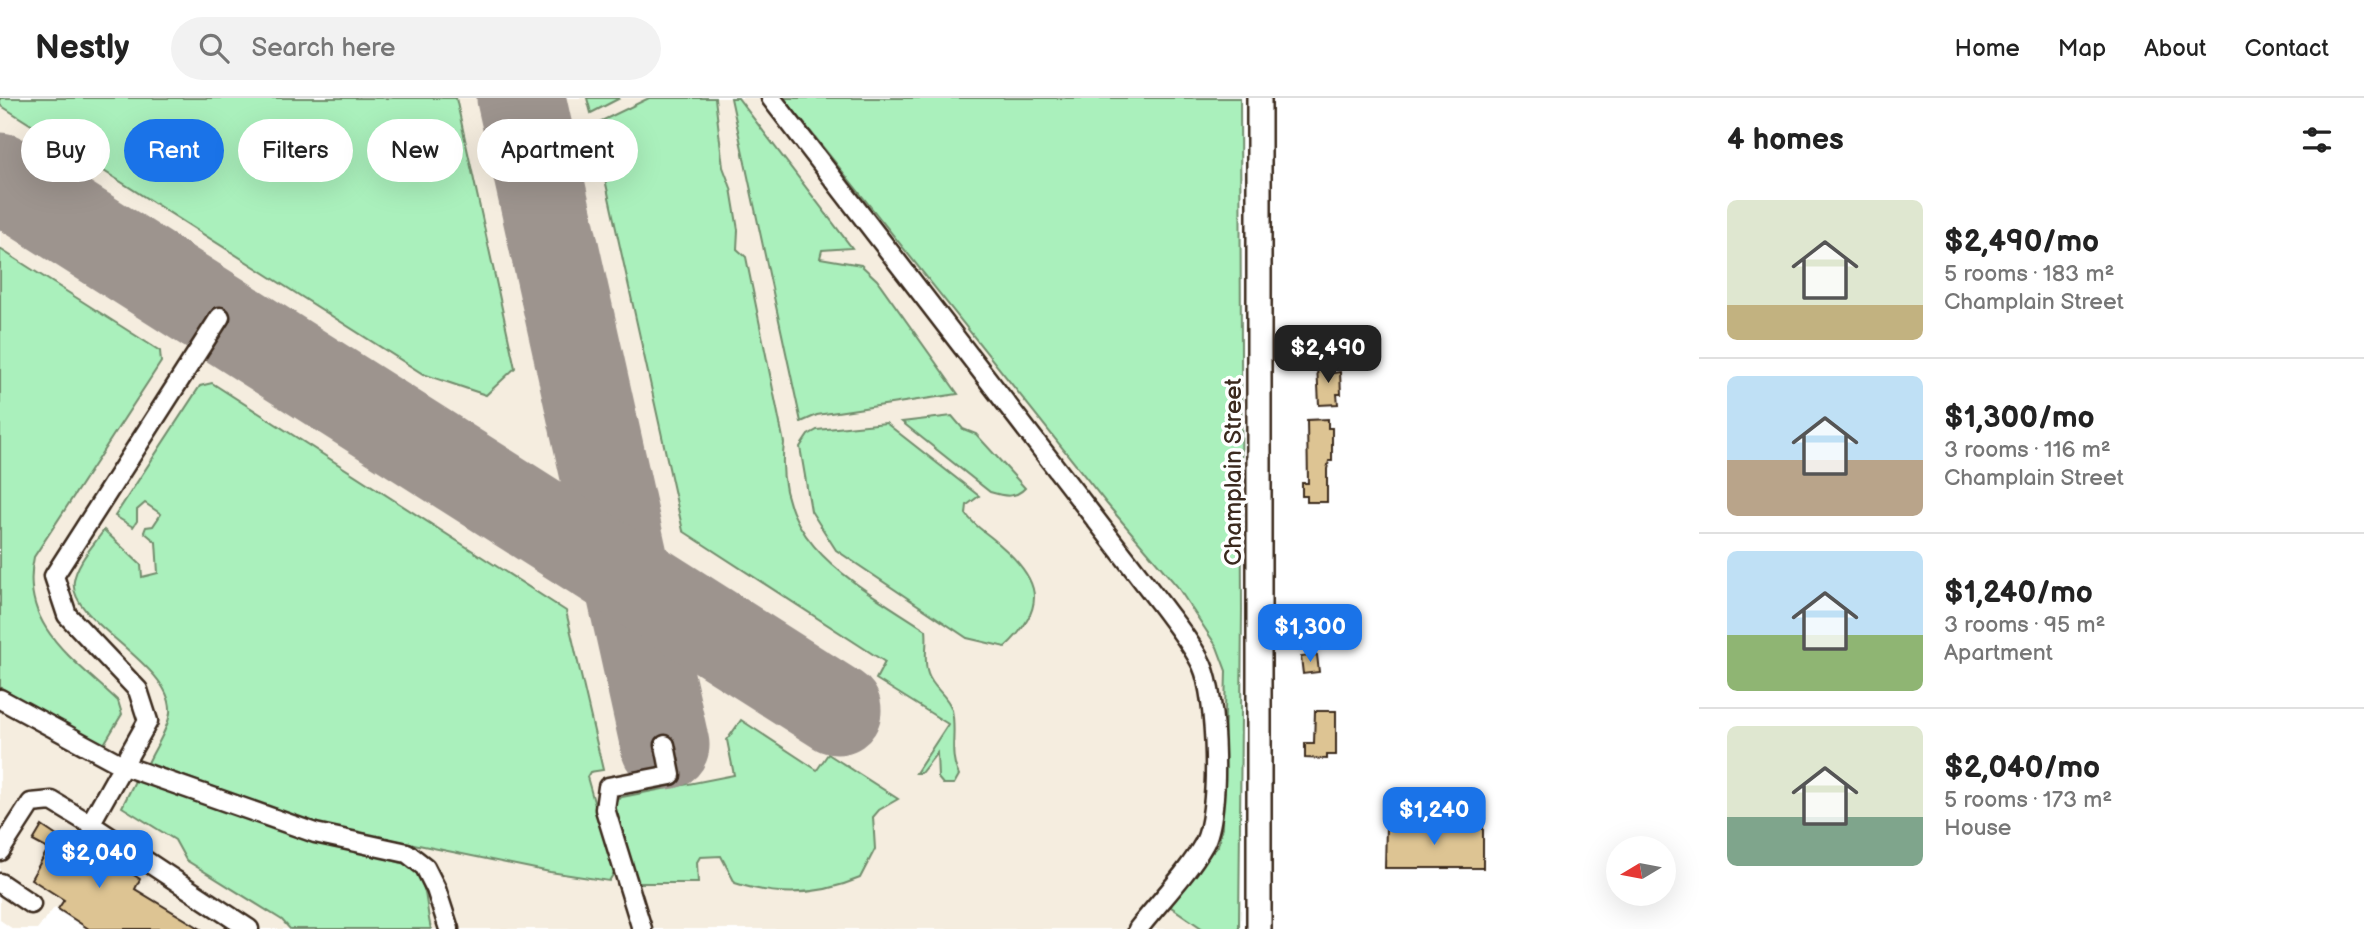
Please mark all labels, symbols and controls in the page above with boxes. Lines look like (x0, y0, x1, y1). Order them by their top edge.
search box (171, 17, 661, 80)
text: Nestly (35, 28, 129, 68)
icon: search (195, 29, 233, 67)
text: Search here (251, 33, 395, 64)
text: Home (1955, 34, 2020, 63)
text: Map (2058, 34, 2106, 63)
text: About (2144, 34, 2206, 63)
text: Contact (2244, 34, 2329, 63)
chip: Buy (21, 119, 110, 182)
chip: Rent (124, 119, 224, 182)
chip: Filters (238, 119, 353, 182)
chip: New (367, 119, 463, 182)
chip: Apartment (477, 119, 638, 182)
icon: filters (2298, 121, 2336, 159)
text: 4 homes (1727, 122, 1844, 158)
text: $2,490/mo (1944, 224, 2099, 260)
icon: home (1783, 228, 1867, 312)
text: 5 rooms · 183 m² (1944, 260, 2114, 288)
text: Champlain Street (1944, 288, 2124, 316)
pin: $2,490 (1271, 326, 1385, 385)
text: $2,490 (1290, 334, 1366, 362)
street label: Champlain Street (1219, 378, 1248, 566)
text: $1,300/mo (1944, 400, 2095, 436)
icon: home (1783, 404, 1867, 488)
text: 3 rooms · 116 m² (1944, 436, 2111, 464)
text: Champlain Street (1944, 464, 2124, 492)
text: $1,240/mo (1944, 575, 2093, 611)
icon: home (1783, 579, 1867, 663)
pin: $1,300 (1253, 604, 1367, 664)
text: 3 rooms · 95 m² (1944, 611, 2105, 639)
text: $1,300 (1274, 613, 1346, 641)
text: Apartment (1944, 639, 2053, 667)
text: $2,040/mo (1944, 750, 2100, 786)
icon: home (1783, 754, 1867, 838)
text: 5 rooms · 173 m² (1944, 786, 2112, 814)
pin: $1,240 (1377, 788, 1491, 847)
text: $1,240 (1399, 796, 1469, 824)
text: House (1944, 814, 2011, 842)
pin: $2,040 (42, 830, 156, 890)
north arrow (1606, 836, 1676, 906)
map controls (1606, 836, 1676, 906)
text: $2,040 (61, 839, 137, 867)

